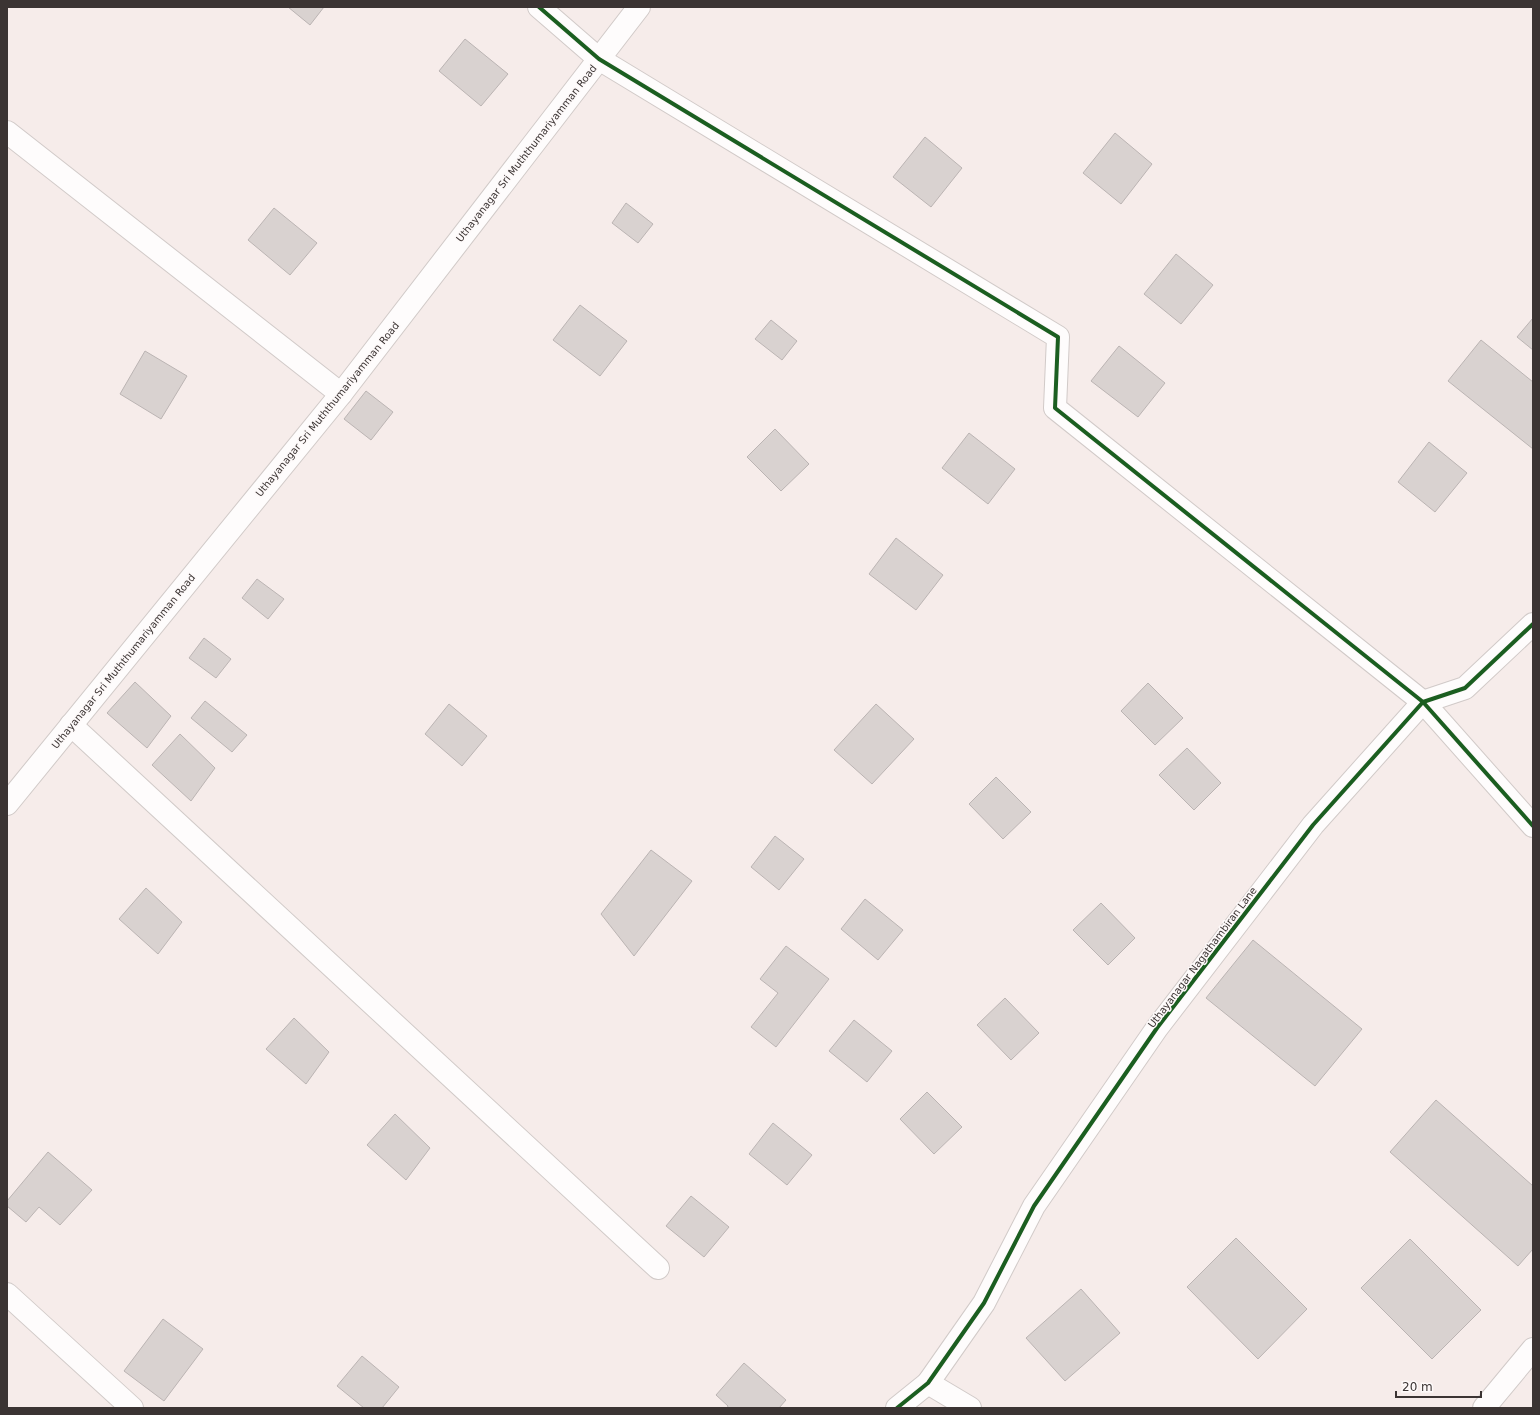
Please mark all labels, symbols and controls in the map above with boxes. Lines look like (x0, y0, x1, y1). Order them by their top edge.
street label: Uthayanagar Sri Muththumariyamman Road (454, 63, 599, 244)
street label: Uthayanagar Sri Muththumariyamman Road (253, 320, 401, 499)
street label: Uthayanagar Sri Muththumariyamman Road (49, 572, 197, 751)
street label: Uthayanagar Nagathambiran Lane (1146, 885, 1259, 1030)
scale bar (1396, 1373, 1481, 1399)
text: 20 m (1402, 1380, 1433, 1394)

